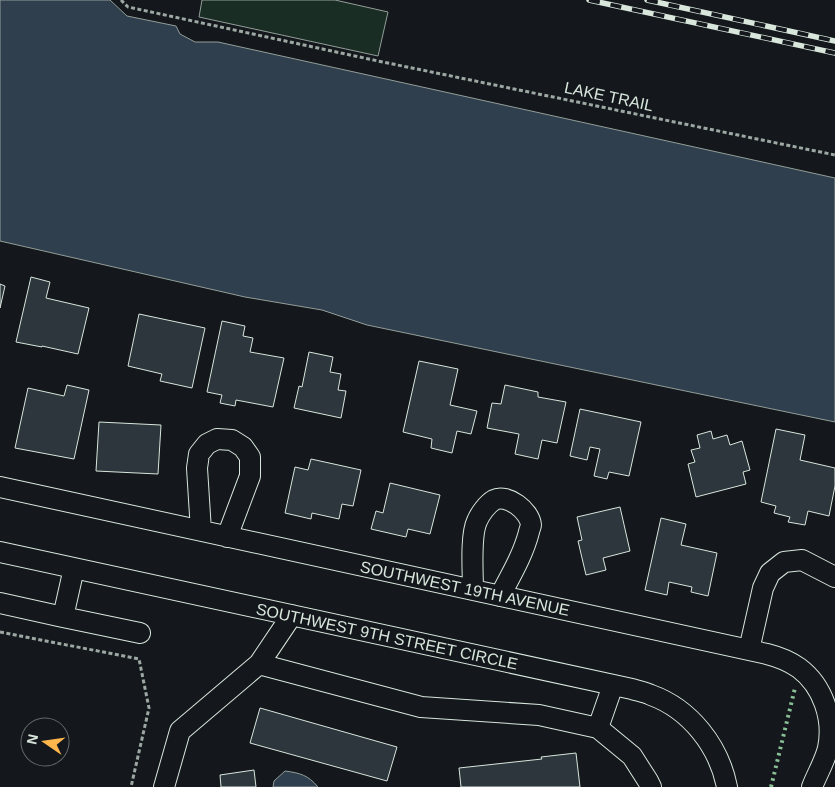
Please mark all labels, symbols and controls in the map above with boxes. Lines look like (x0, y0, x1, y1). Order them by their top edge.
street label: LAKE TRAIL (563, 79, 655, 114)
street label: SOUTHWEST 19TH AVENUE (359, 558, 571, 619)
street label: SOUTHWEST 9TH STREET CIRCLE (255, 600, 519, 673)
north arrow (20, 717, 70, 767)
text: N (23, 732, 41, 746)

